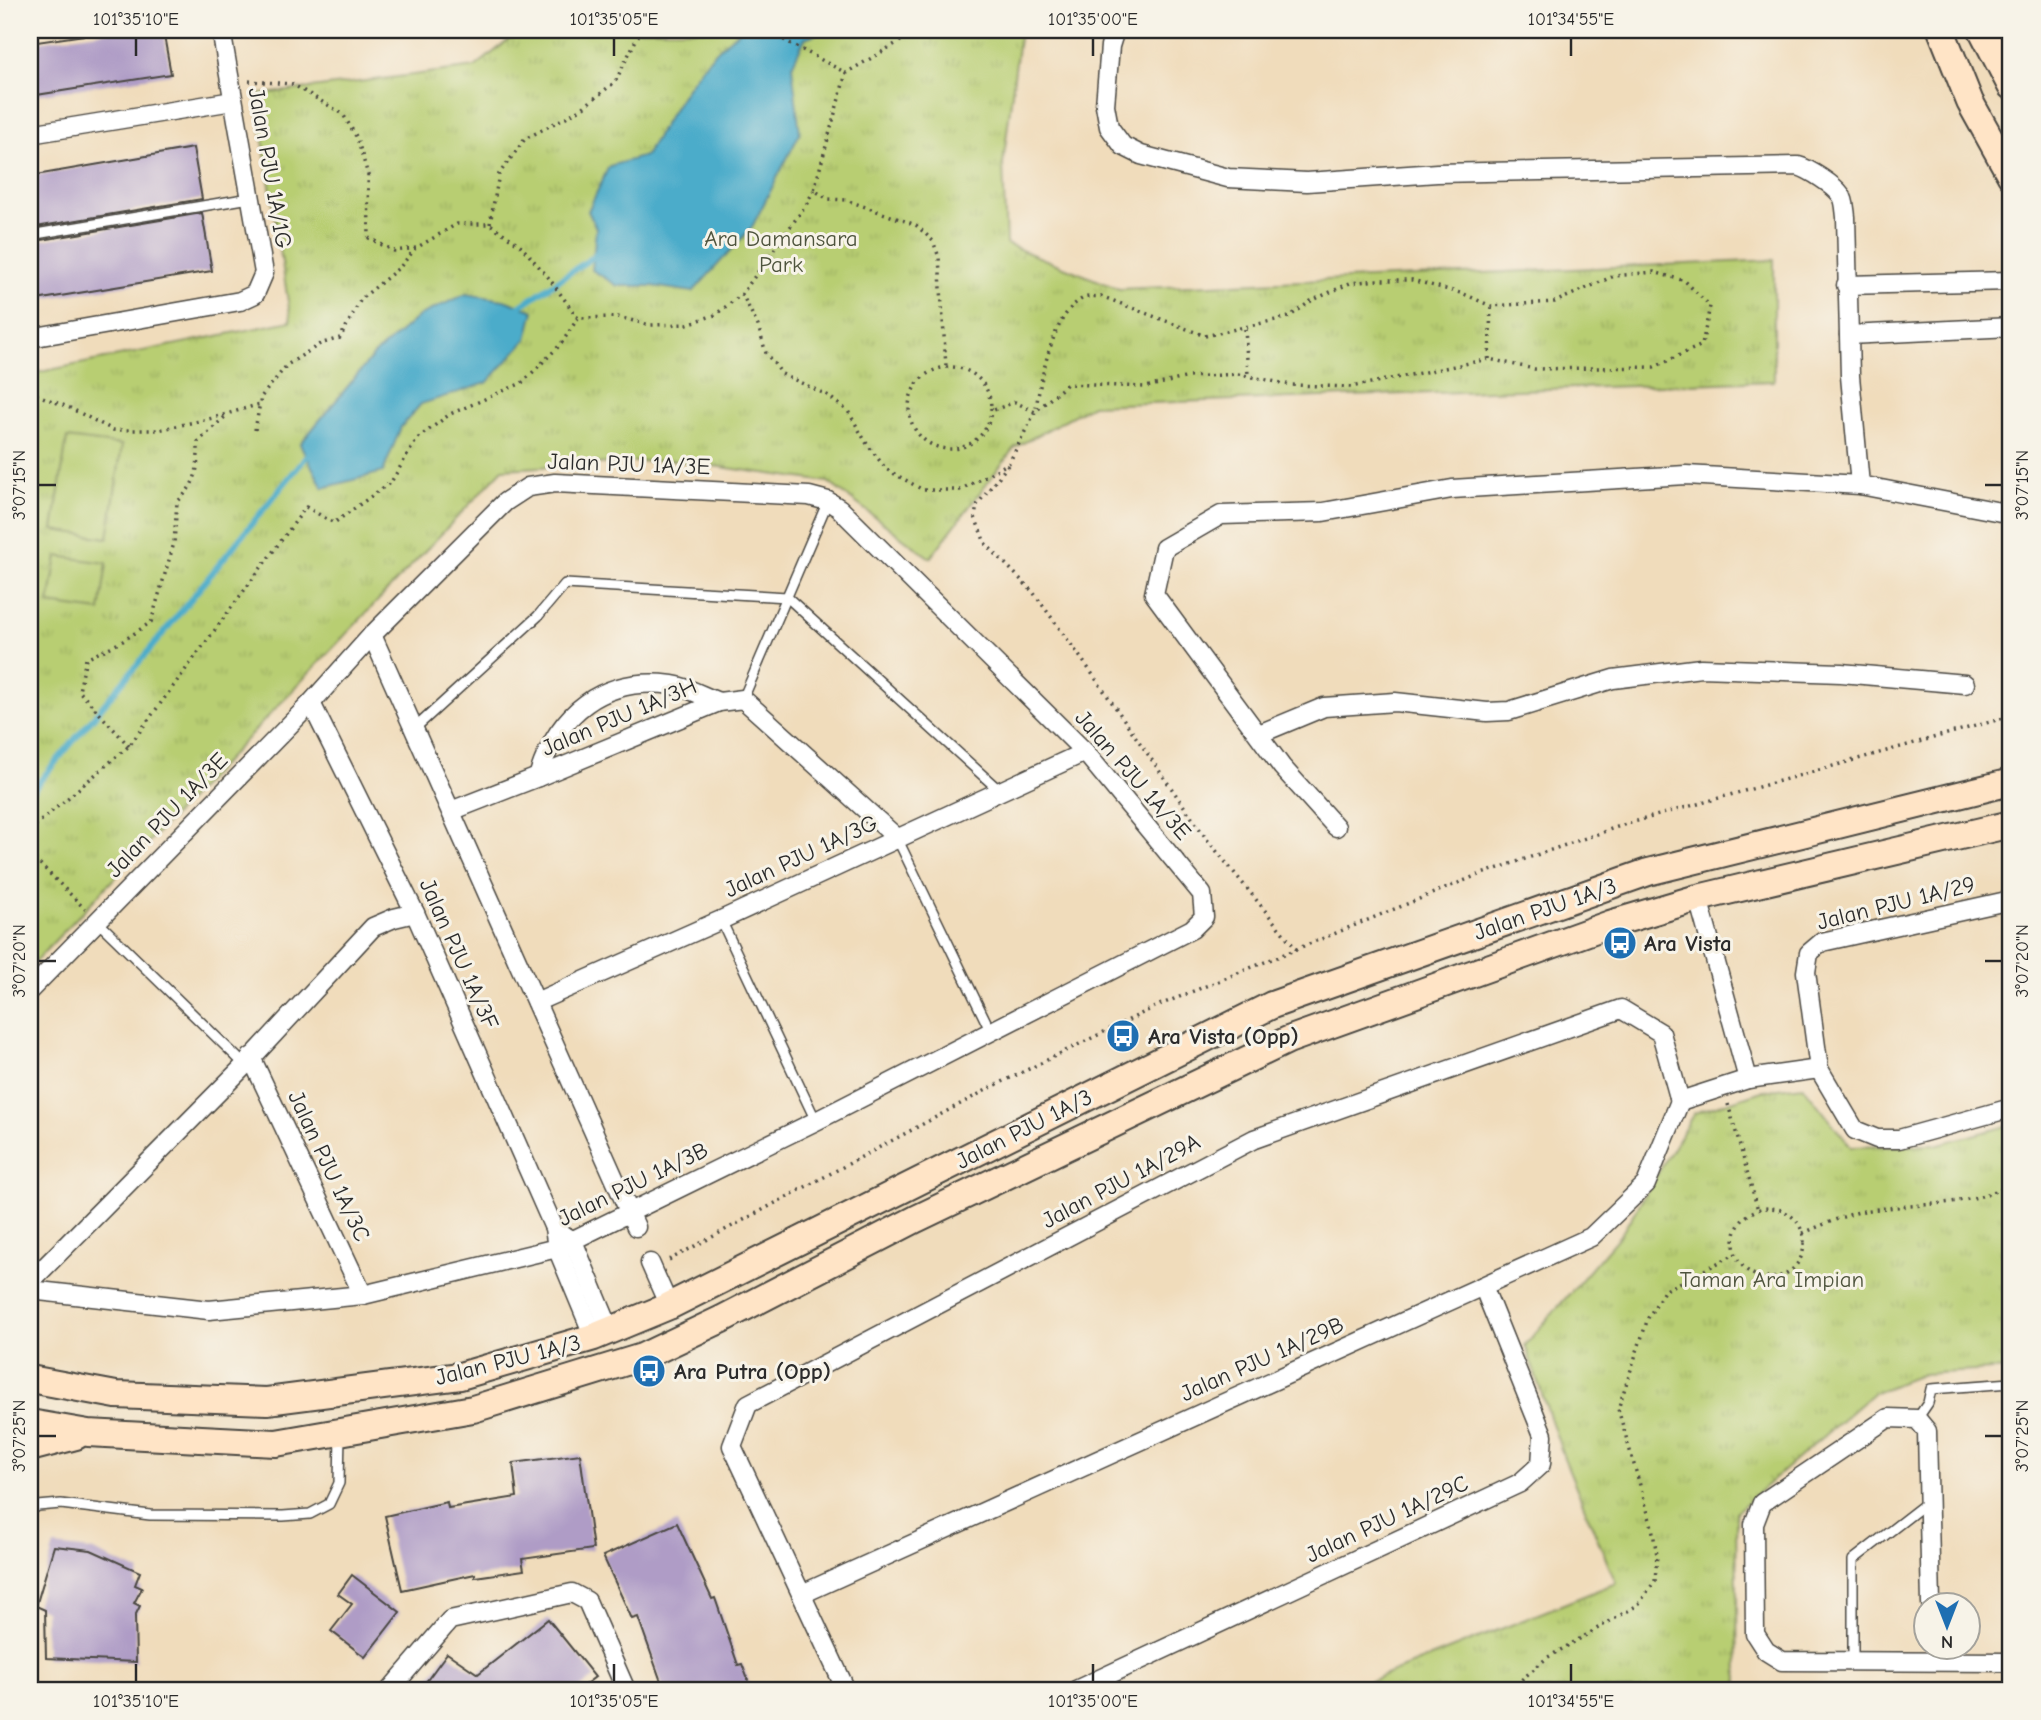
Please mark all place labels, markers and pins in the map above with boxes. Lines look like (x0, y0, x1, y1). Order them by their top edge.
bus stop icon: Ara Vista (1601, 924, 1639, 962)
place label: Ara Vista (1644, 930, 1732, 957)
bus stop icon: Ara Vista (Opp) (1104, 1017, 1142, 1055)
place label: Ara Vista (Opp) (1148, 1023, 1299, 1050)
bus stop icon: Ara Putra (Opp) (630, 1352, 668, 1390)
place label: Ara Putra (Opp) (674, 1358, 831, 1385)

